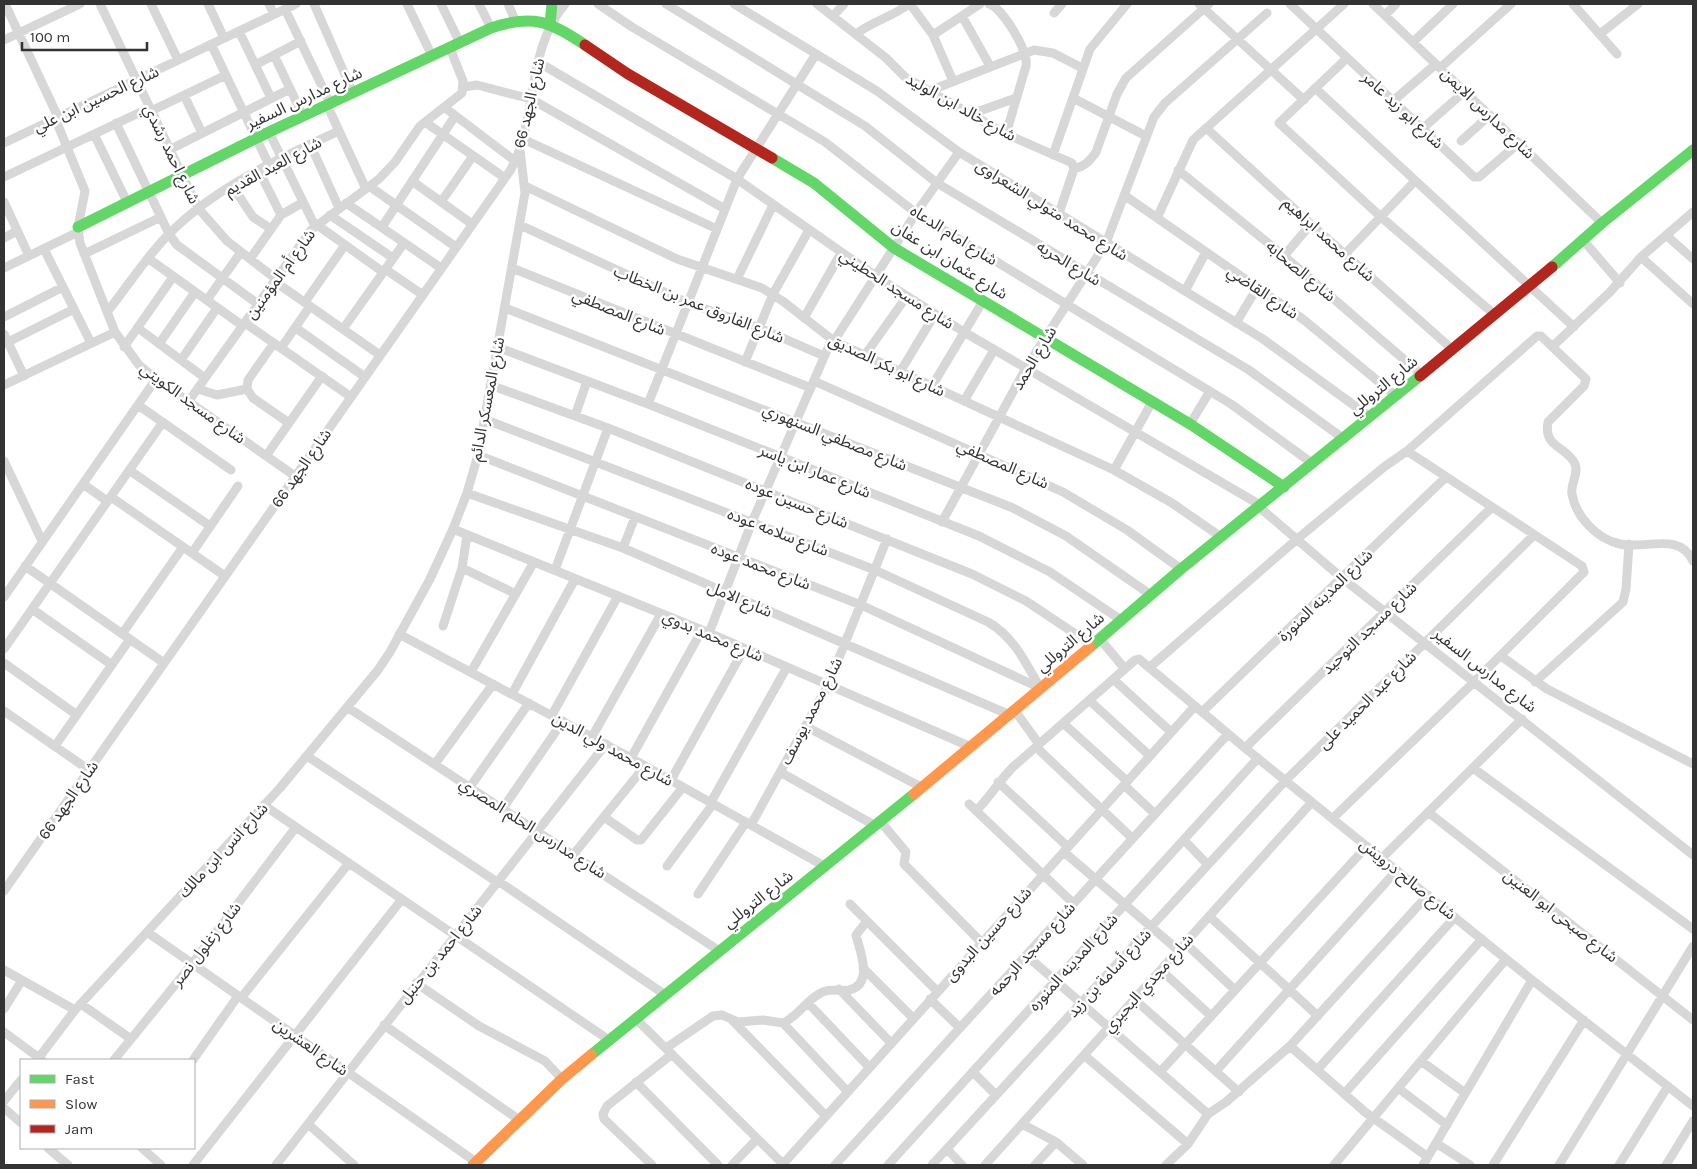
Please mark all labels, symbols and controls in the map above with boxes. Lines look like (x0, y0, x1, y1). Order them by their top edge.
scale bar (22, 20, 148, 52)
text: 100 m (30, 28, 70, 46)
street label: شارع الجهد 66 (509, 56, 552, 151)
street label: شارع الحسين ابن علي (30, 62, 163, 139)
street label: شارع مدارس السفير (242, 63, 366, 136)
street label: شارع مدارس الايمن (1435, 63, 1539, 165)
street label: شارع ابو زيد عامر (1356, 67, 1448, 155)
street label: شارع خالد ابن الوليد (901, 69, 1020, 148)
street label: شارع احمد رشدي (137, 101, 204, 208)
street label: شارع العبد القديم (221, 132, 326, 202)
street label: شارع محمد متولي الشعراوى (971, 155, 1132, 267)
street label: شارع محمد ابراهيم (1277, 193, 1379, 287)
street label: شارع امام الدعاه (905, 201, 1001, 272)
street label: شارع عثمان ابن عفان (887, 217, 1011, 306)
street label: شارع أم المؤمنين (241, 225, 321, 324)
street label: شارع الحريه (1032, 236, 1105, 292)
street label: شارع الصحابه (1260, 236, 1340, 308)
street label: شارع مسجد الحطيني (835, 245, 958, 335)
street label: شارع الفاروق عمر بن الخطاب (610, 261, 787, 350)
street label: شارع القاضي (1222, 261, 1302, 325)
street label: شارع المصطفي (569, 285, 668, 342)
street label: شارع الحمد (1008, 323, 1063, 395)
street label: شارع ابو بكر الصديق (824, 330, 948, 403)
street label: شارع المعسكر الدائم (466, 335, 511, 463)
street label: شارع التروللي (1345, 351, 1423, 421)
street label: شارع مسجد الكويتي (135, 358, 249, 450)
street label: شارع مصطفي السنهوري (759, 399, 910, 477)
street label: شارع الجهد 66 (267, 425, 338, 513)
street label: شارع المصطفي (953, 435, 1052, 495)
street label: شارع عمار ابن ياسر (754, 440, 874, 505)
street label: شارع حسين عوده (742, 474, 851, 535)
street label: شارع سلامه عوده (724, 504, 831, 563)
street label: شارع محمد عوده (708, 538, 813, 596)
street label: شارع المدينه المنورة (1274, 545, 1378, 647)
street label: شارع الامل (704, 577, 775, 624)
street label: شارع مسجد التوحيد (1317, 578, 1423, 680)
street label: شارع محمد بدوي (659, 606, 766, 668)
street label: شارع التروللي (1032, 608, 1110, 678)
street label: شارع مدارس السفير (1427, 623, 1541, 719)
street label: شارع عبد الحميد على (1314, 647, 1422, 755)
street label: شارع محمد يوسف (776, 654, 849, 769)
street label: شارع محمد ولي الدين (548, 708, 677, 793)
street label: شارع الجهد 66 (34, 757, 105, 845)
street label: شارع مدارس الحلم المصري (455, 773, 610, 885)
street label: شارع انس ابن مالك (174, 799, 274, 903)
street label: شارع صالح درويش (1354, 834, 1460, 926)
street label: شارع التروللي (719, 866, 798, 934)
street label: شارع صبحى ابو العنين (1498, 866, 1622, 969)
street label: شارع حسين البدوى (941, 883, 1038, 987)
street label: شارع زغلول نصر (167, 898, 247, 993)
street label: شارع مسجد الرحمه (985, 898, 1081, 1002)
street label: شارع احمد بن حنبل (394, 901, 488, 1009)
street label: شارع المدينه المنوره (1024, 909, 1124, 1017)
street label: شارع أسامة بن زيد (1063, 925, 1157, 1023)
street label: شارع مجدي البحيري (1099, 930, 1200, 1038)
street label: شارع العشرين (268, 1014, 352, 1082)
legend (20, 1059, 195, 1149)
text: Fast (65, 1070, 95, 1088)
text: Slow (65, 1095, 97, 1113)
text: Jam (65, 1120, 93, 1138)

